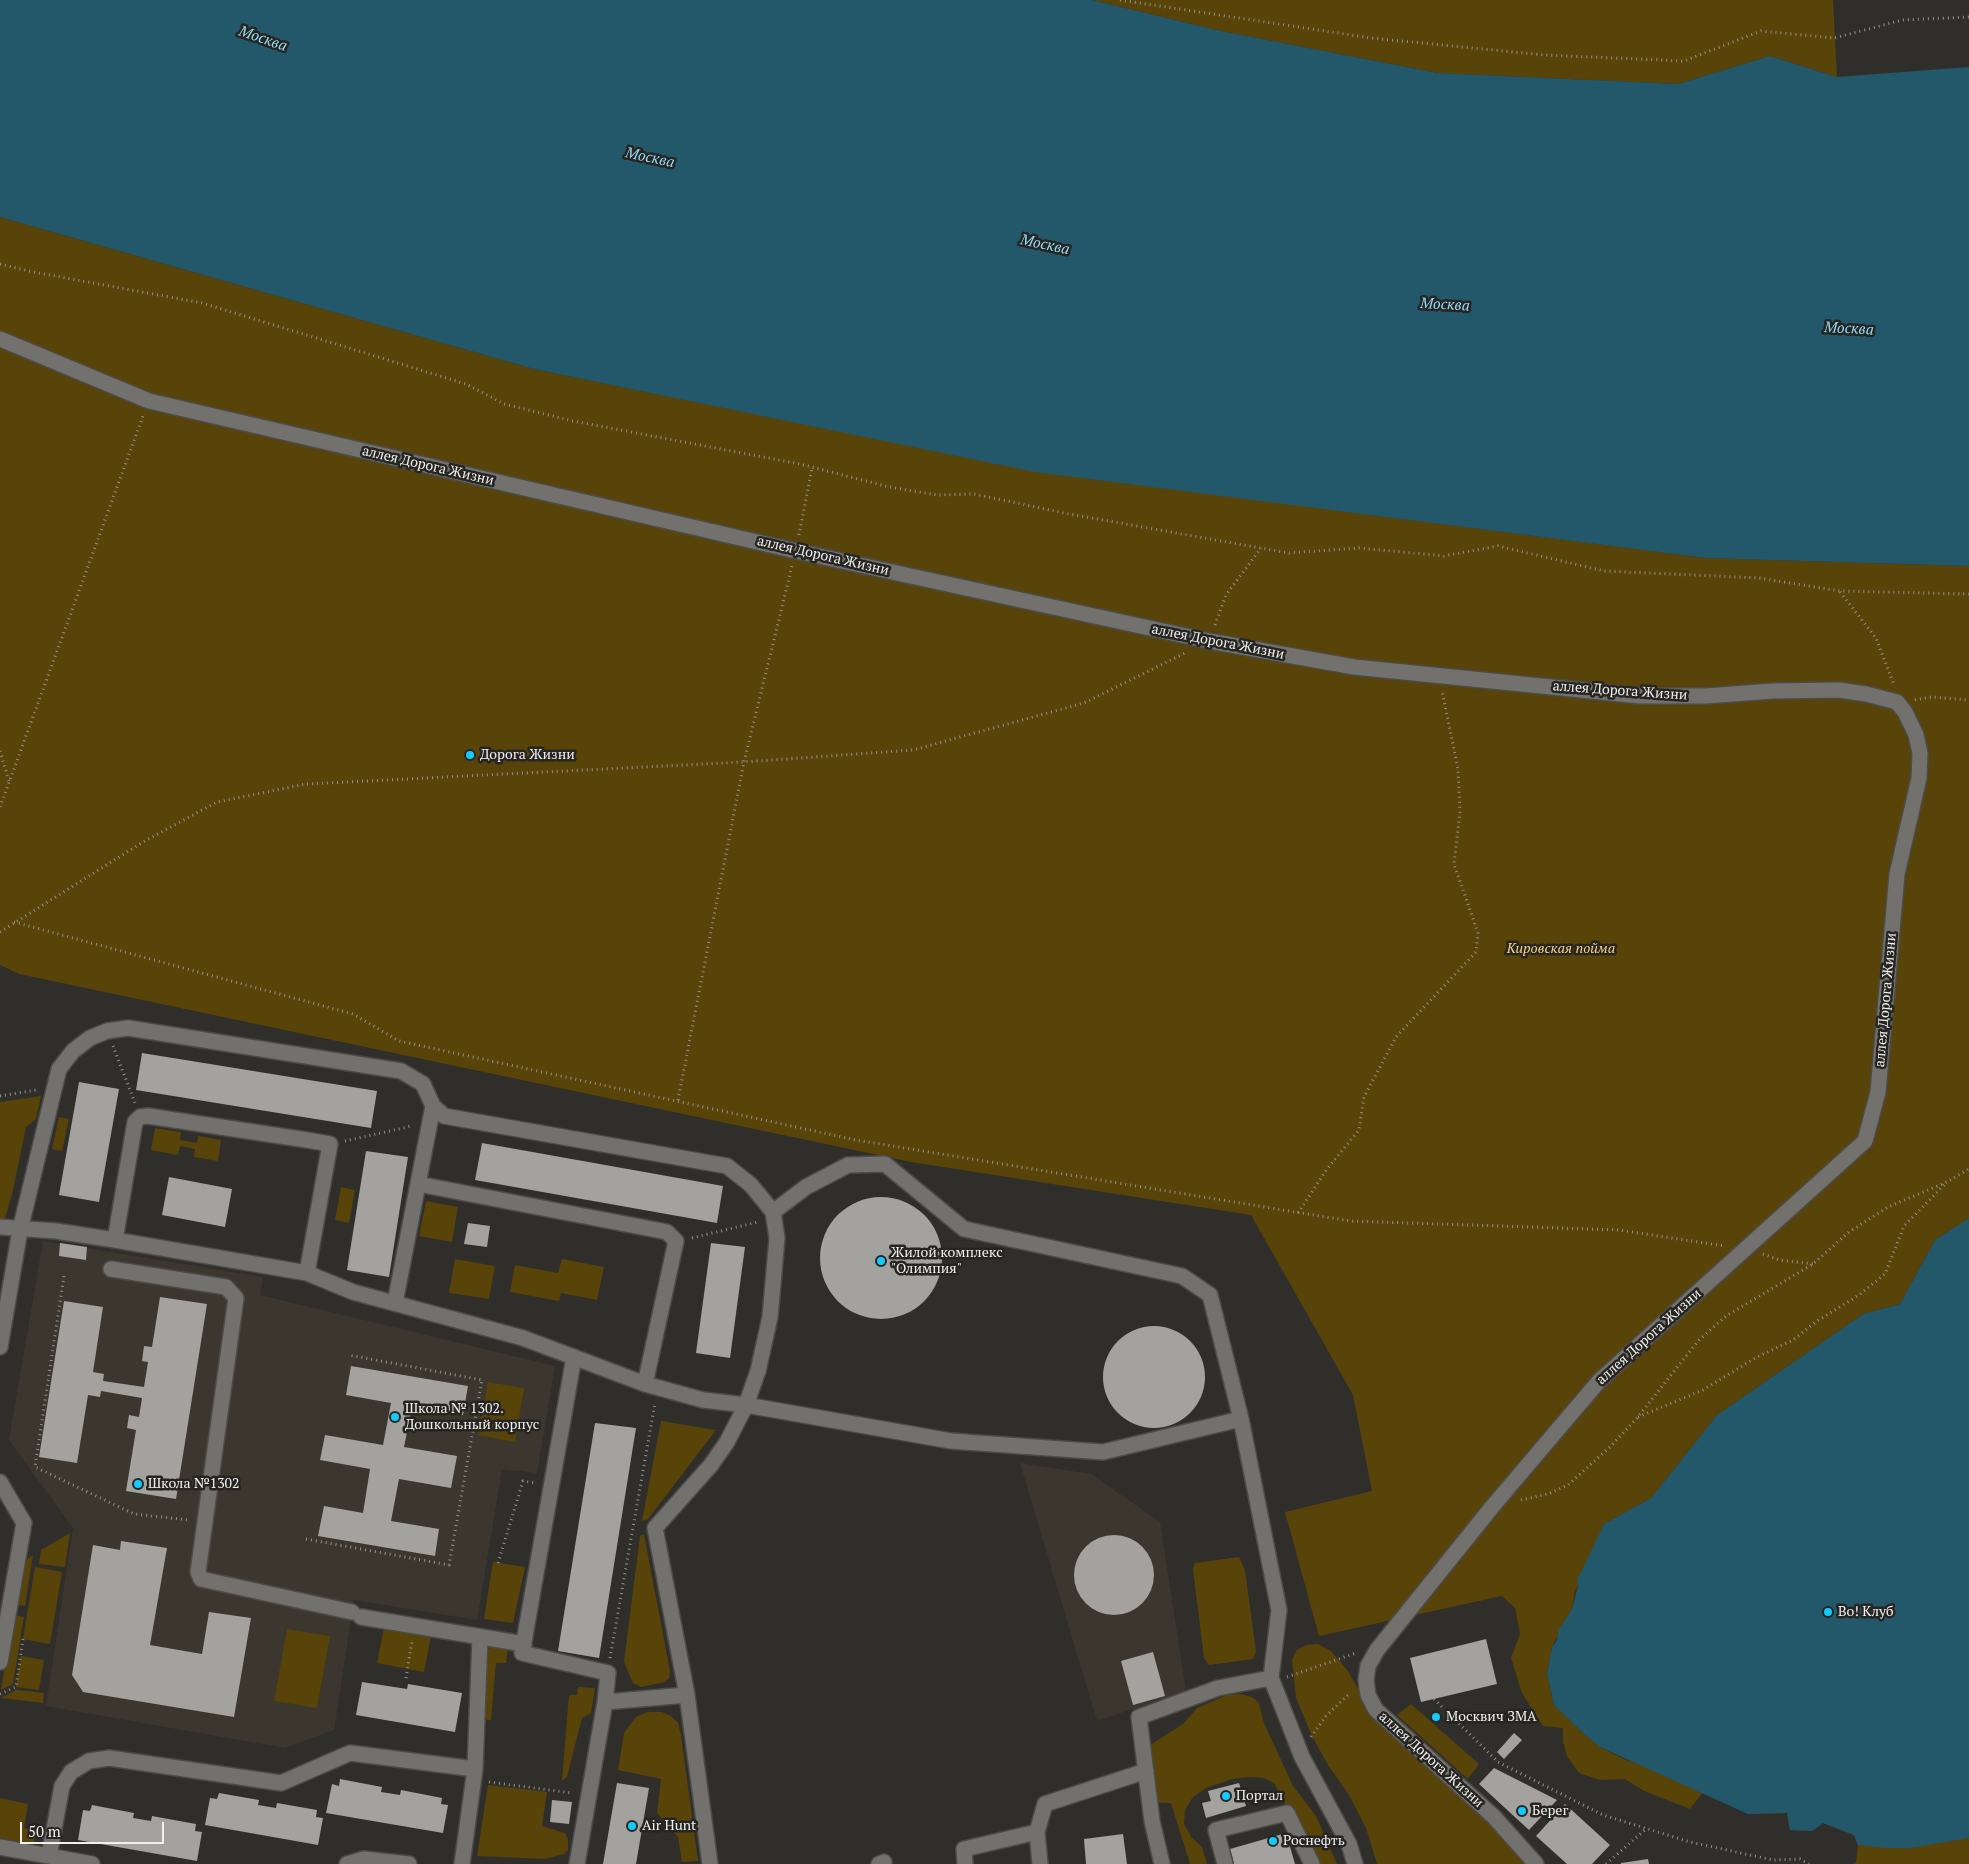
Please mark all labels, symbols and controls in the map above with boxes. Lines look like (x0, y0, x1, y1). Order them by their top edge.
water label: Москва (237, 22, 289, 56)
water label: Москва (624, 144, 676, 172)
water label: Москва (1019, 231, 1071, 259)
water label: Москва (1420, 295, 1470, 315)
water label: Москва (1824, 319, 1874, 339)
street label: аллея Дорога Жизни (360, 443, 496, 489)
street label: аллея Дорога Жизни (755, 533, 891, 579)
street label: аллея Дорога Жизни (1150, 621, 1286, 663)
street label: аллея Дорога Жизни (1552, 678, 1688, 704)
place label: Дорога Жизни (480, 747, 575, 763)
marker: Дорога Жизни (464, 749, 476, 761)
street label: аллея Дорога Жизни (1872, 932, 1900, 1068)
park label: Кировская пойма (1507, 941, 1615, 957)
place label: Жилой комплекс "Олимпия" (891, 1245, 1003, 1278)
marker: Жилой комплекс "Олимпия" (875, 1255, 887, 1267)
street label: аллея Дорога Жизни (1593, 1286, 1705, 1388)
place label: Школа № 1302. Дошкольный корпус (405, 1401, 539, 1434)
marker: Школа № 1302. Дошкольный корпус (389, 1411, 401, 1423)
place label: Школа №1302 (148, 1476, 240, 1492)
marker: Школа №1302 (132, 1478, 144, 1490)
place label: Во! Клуб (1838, 1604, 1894, 1620)
marker: Во! Клуб (1822, 1606, 1834, 1618)
street label: аллея Дорога Жизни (1375, 1709, 1487, 1811)
place label: Москвич ЗМА (1446, 1709, 1537, 1725)
marker: Москвич ЗМА (1430, 1711, 1442, 1723)
place label: Портал (1236, 1788, 1283, 1804)
marker: Портал (1220, 1790, 1232, 1802)
place label: Берег (1532, 1803, 1568, 1819)
marker: Берег (1516, 1805, 1528, 1817)
scale bar (22, 1812, 166, 1844)
place label: Air Hunt (642, 1818, 696, 1834)
marker: Air Hunt (626, 1820, 638, 1832)
text: 50 m (28, 1821, 61, 1841)
place label: Роснефть (1283, 1833, 1345, 1849)
marker: Роснефть (1267, 1835, 1279, 1847)

